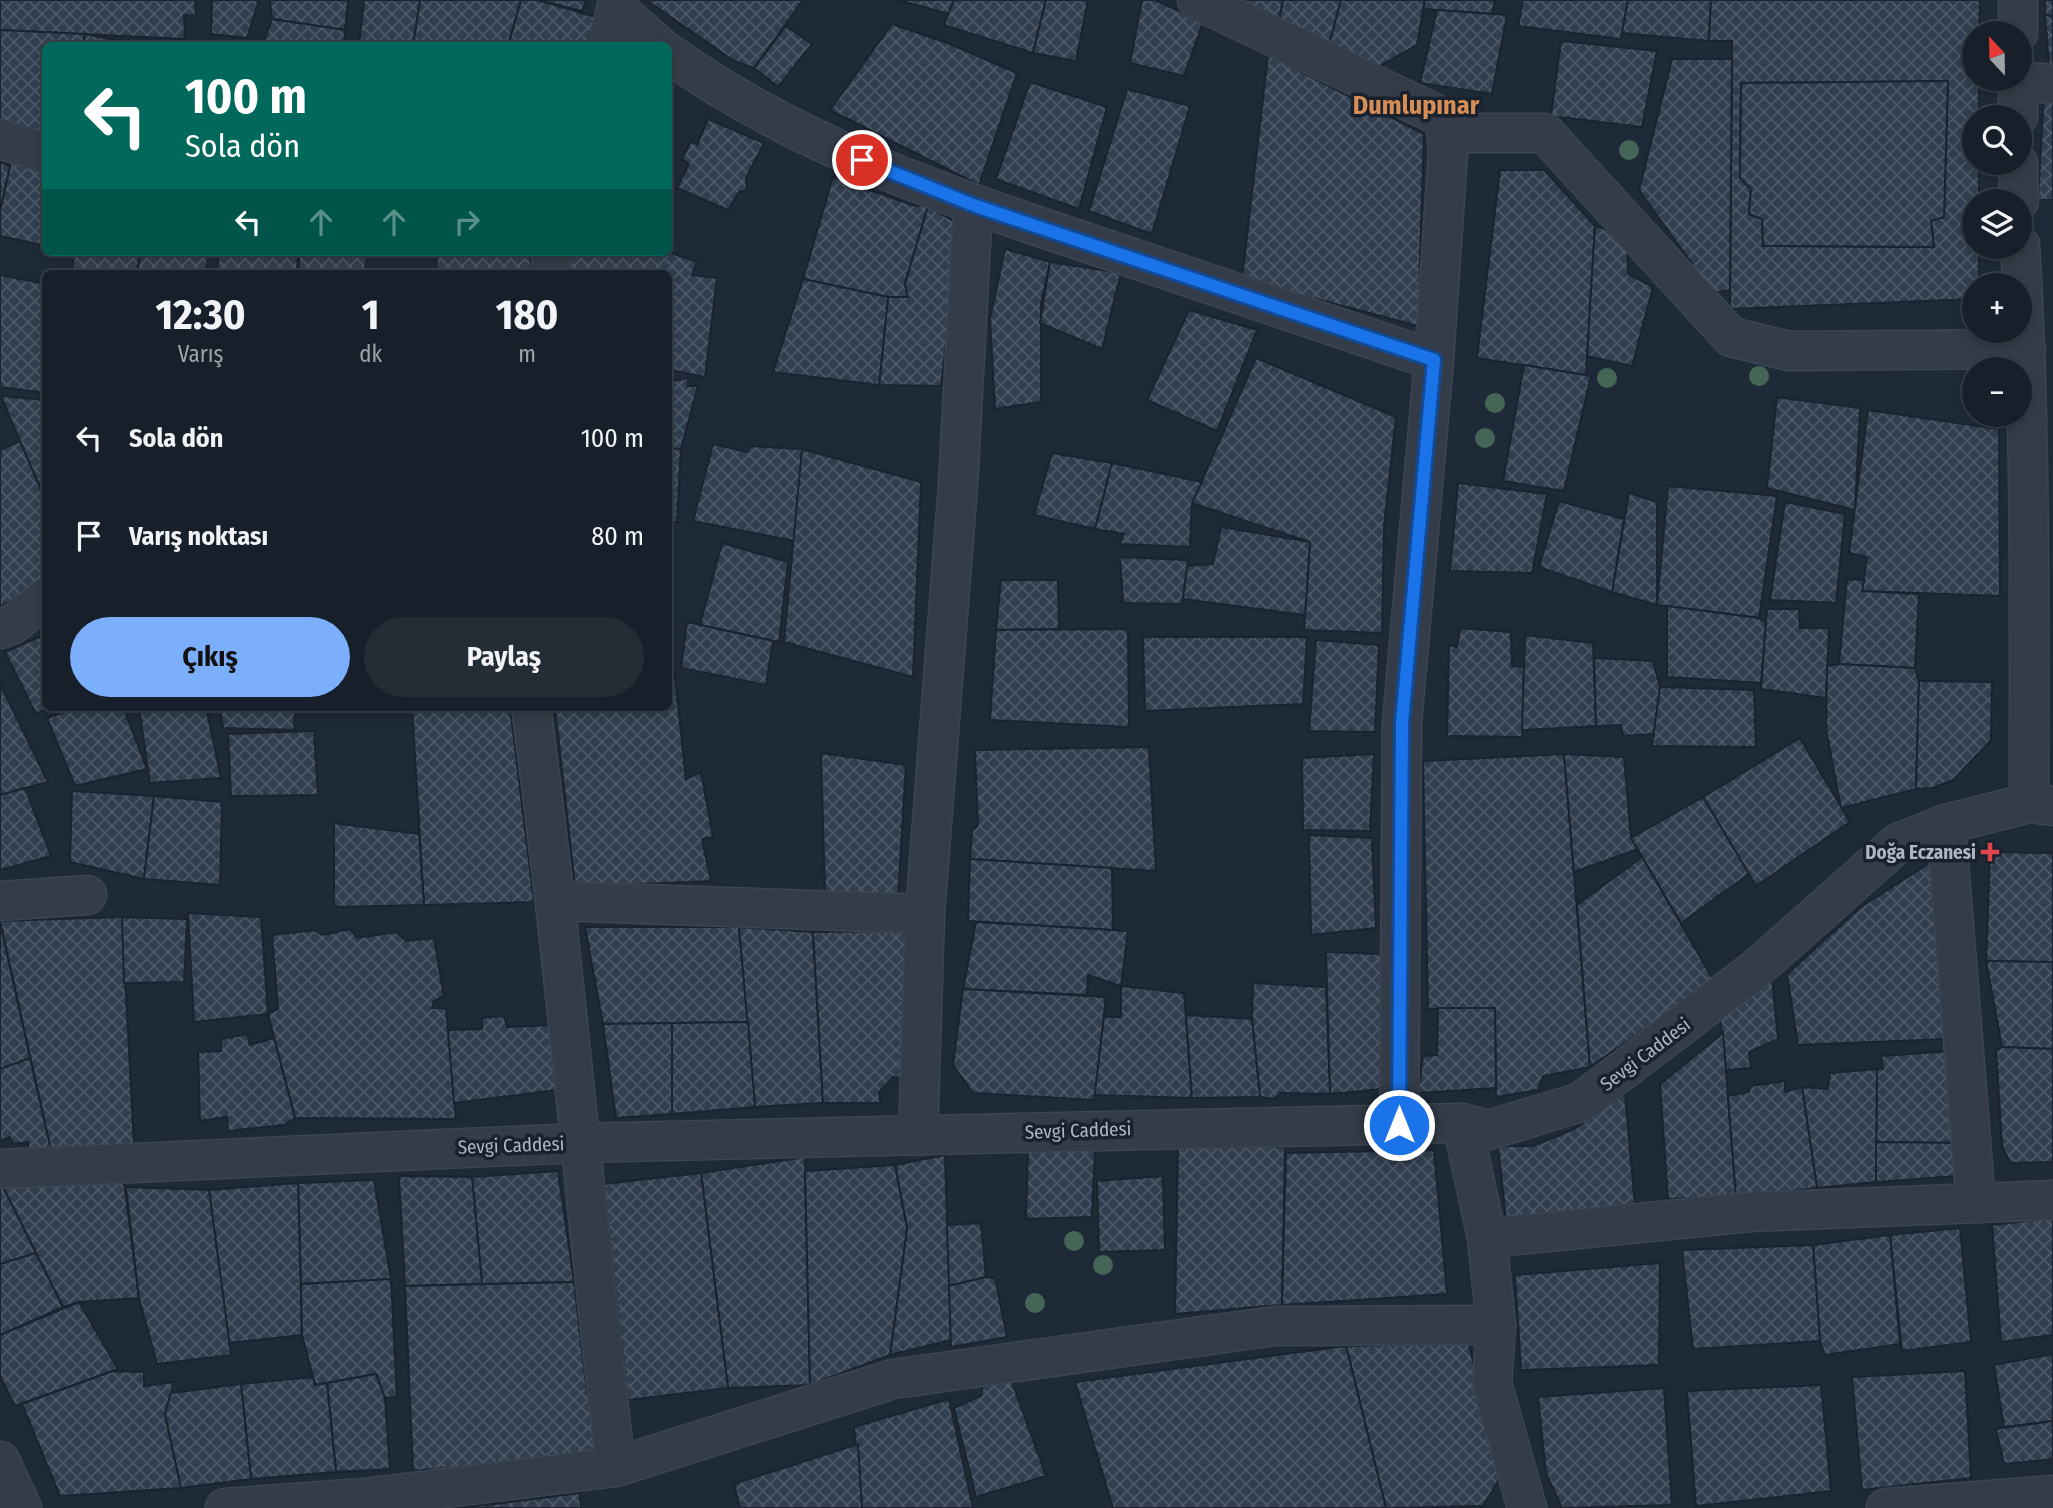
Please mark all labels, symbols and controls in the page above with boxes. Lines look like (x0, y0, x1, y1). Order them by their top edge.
north arrow (1962, 21, 2032, 91)
map controls (1962, 21, 2032, 427)
text: 100 m (185, 67, 307, 126)
icon: left (70, 70, 161, 161)
district label: Dumlupınar (1353, 90, 1480, 121)
button: search (1962, 105, 2032, 175)
text: Sola dön (185, 127, 300, 165)
pin (832, 130, 892, 190)
icon: arrive (843, 141, 881, 179)
button: layers (1962, 189, 2032, 259)
icon: left (229, 203, 267, 241)
icon: ahead (302, 203, 340, 241)
icon: ahead (375, 203, 413, 241)
icon: right (448, 203, 486, 241)
button: + (1962, 273, 2032, 343)
text: 12:30 (155, 290, 246, 340)
text: 1 (362, 290, 380, 340)
text: 180 (496, 290, 559, 340)
text: Varış (178, 340, 223, 368)
text: dk (359, 340, 382, 368)
text: m (518, 340, 536, 368)
button: − (1962, 357, 2032, 427)
icon: left (70, 419, 108, 457)
text: Sola dön (129, 423, 223, 454)
text: 100 m (581, 423, 644, 454)
icon: arrive (70, 517, 108, 555)
text: Varış noktası (129, 521, 268, 552)
text: 80 m (591, 521, 644, 552)
button: Çıkış (70, 617, 350, 697)
button: Paylaş (364, 617, 644, 697)
place label: Doğa Eczanesi (1865, 841, 1976, 864)
marker: Doğa Eczanesi (1982, 844, 1998, 860)
street label: Sevgi Caddesi (1596, 1013, 1695, 1096)
position arrow (1362, 1088, 1436, 1162)
street label: Sevgi Caddesi (1024, 1117, 1132, 1144)
street label: Sevgi Caddesi (457, 1132, 565, 1159)

